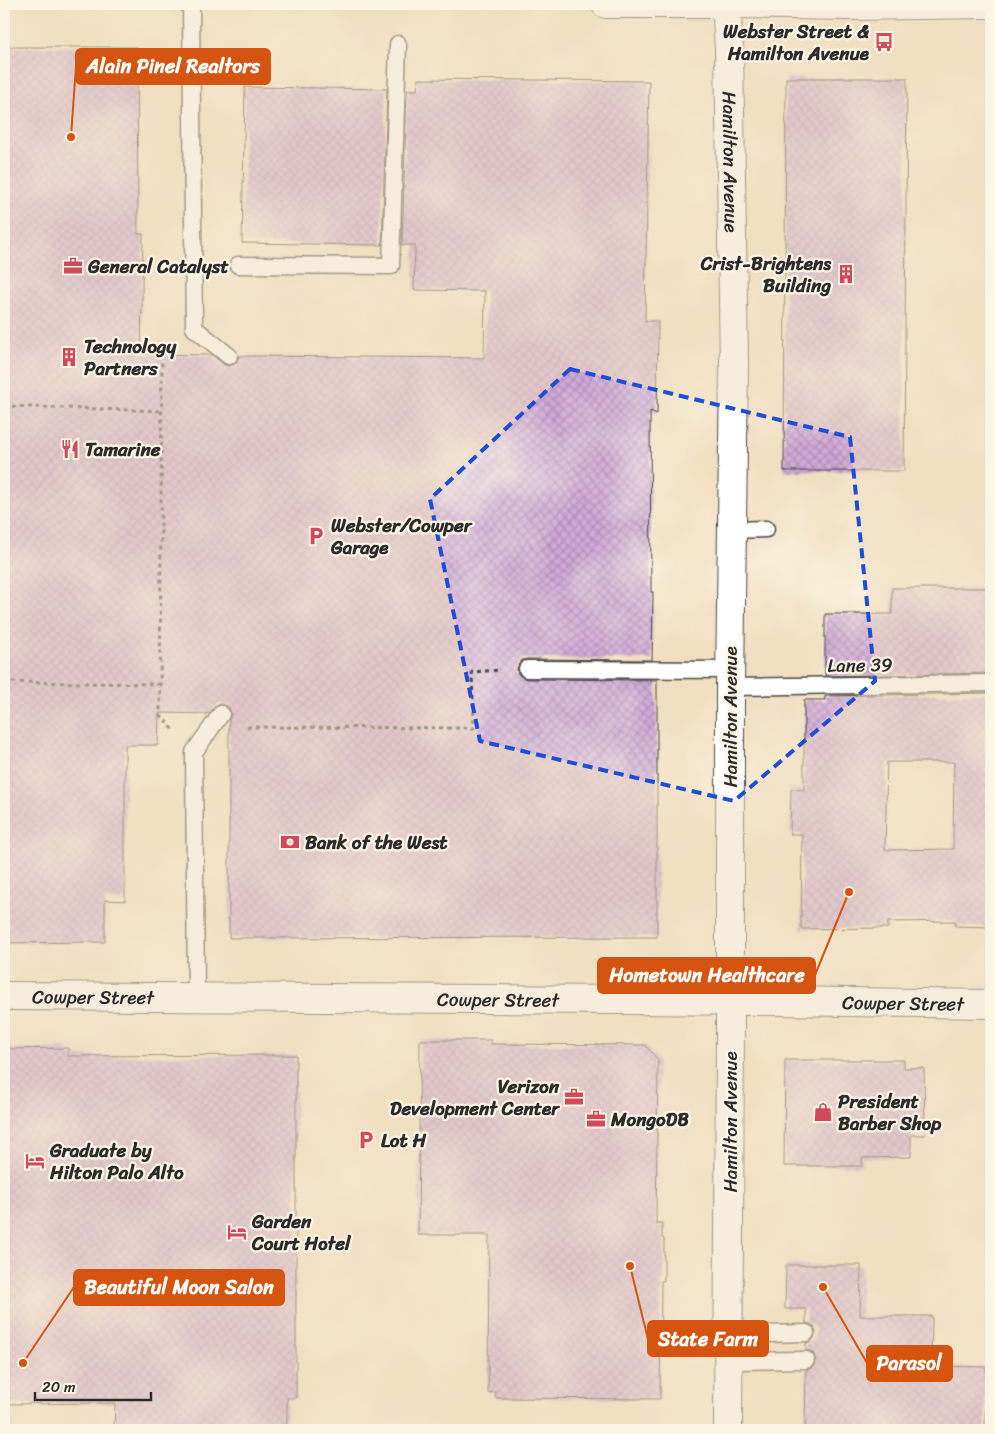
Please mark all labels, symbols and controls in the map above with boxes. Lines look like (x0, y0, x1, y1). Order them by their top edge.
place label: Webster Street & Hamilton Avenue (723, 15, 870, 70)
bus stop icon: Webster Street & Hamilton Avenue (873, 31, 895, 53)
callout: Alain Pinel Realtors (76, 49, 270, 84)
text: Alain Pinel Realtors (85, 49, 261, 84)
street label: Hamilton Avenue (713, 91, 748, 233)
place label: Crist-Brightens Building (700, 247, 832, 302)
place label: General Catalyst (87, 250, 229, 283)
office icon: General Catalyst (62, 255, 84, 277)
building icon: Crist-Brightens Building (835, 263, 857, 285)
place label: Technology Partners (84, 330, 177, 385)
building icon: Technology Partners (58, 346, 80, 368)
place label: Tamarine (85, 433, 161, 466)
restaurant icon: Tamarine (59, 438, 81, 460)
place label: Webster/Cowper Garage (330, 509, 473, 564)
parking icon: Webster/Cowper Garage (305, 525, 327, 547)
street label: Hamilton Avenue (714, 646, 747, 788)
street label: Lane 39 (827, 648, 893, 682)
place label: Bank of the West (305, 826, 448, 859)
bank icon: Bank of the West (279, 831, 301, 853)
callout: Hometown Healthcare (598, 958, 815, 993)
text: Hometown Healthcare (608, 958, 806, 993)
street label: Cowper Street (32, 980, 155, 1013)
street label: Cowper Street (437, 982, 560, 1016)
street label: Cowper Street (842, 985, 965, 1020)
street label: Hamilton Avenue (714, 1051, 747, 1193)
place label: Verizon Development Center (390, 1070, 560, 1125)
place label: President Barber Shop (838, 1085, 942, 1140)
office icon: Verizon Development Center (563, 1086, 585, 1108)
shop icon: President Barber Shop (812, 1101, 834, 1123)
place label: MongoDB (610, 1103, 689, 1136)
office icon: MongoDB (585, 1108, 607, 1130)
place label: Lot H (381, 1124, 427, 1157)
parking icon: Lot H (355, 1129, 377, 1151)
place label: Graduate by Hilton Palo Alto (49, 1134, 184, 1189)
hotel icon: Graduate by Hilton Palo Alto (24, 1150, 46, 1172)
place label: Garden Court Hotel (251, 1205, 352, 1260)
hotel icon: Garden Court Hotel (226, 1221, 248, 1243)
callout: Beautiful Moon Salon (74, 1270, 284, 1305)
text: Beautiful Moon Salon (84, 1270, 274, 1305)
callout: State Farm (648, 1321, 768, 1356)
text: State Farm (657, 1322, 759, 1357)
callout: Parasol (867, 1346, 952, 1381)
text: Parasol (876, 1346, 943, 1381)
scale bar (35, 1369, 151, 1401)
text: 20 m (42, 1374, 76, 1400)

